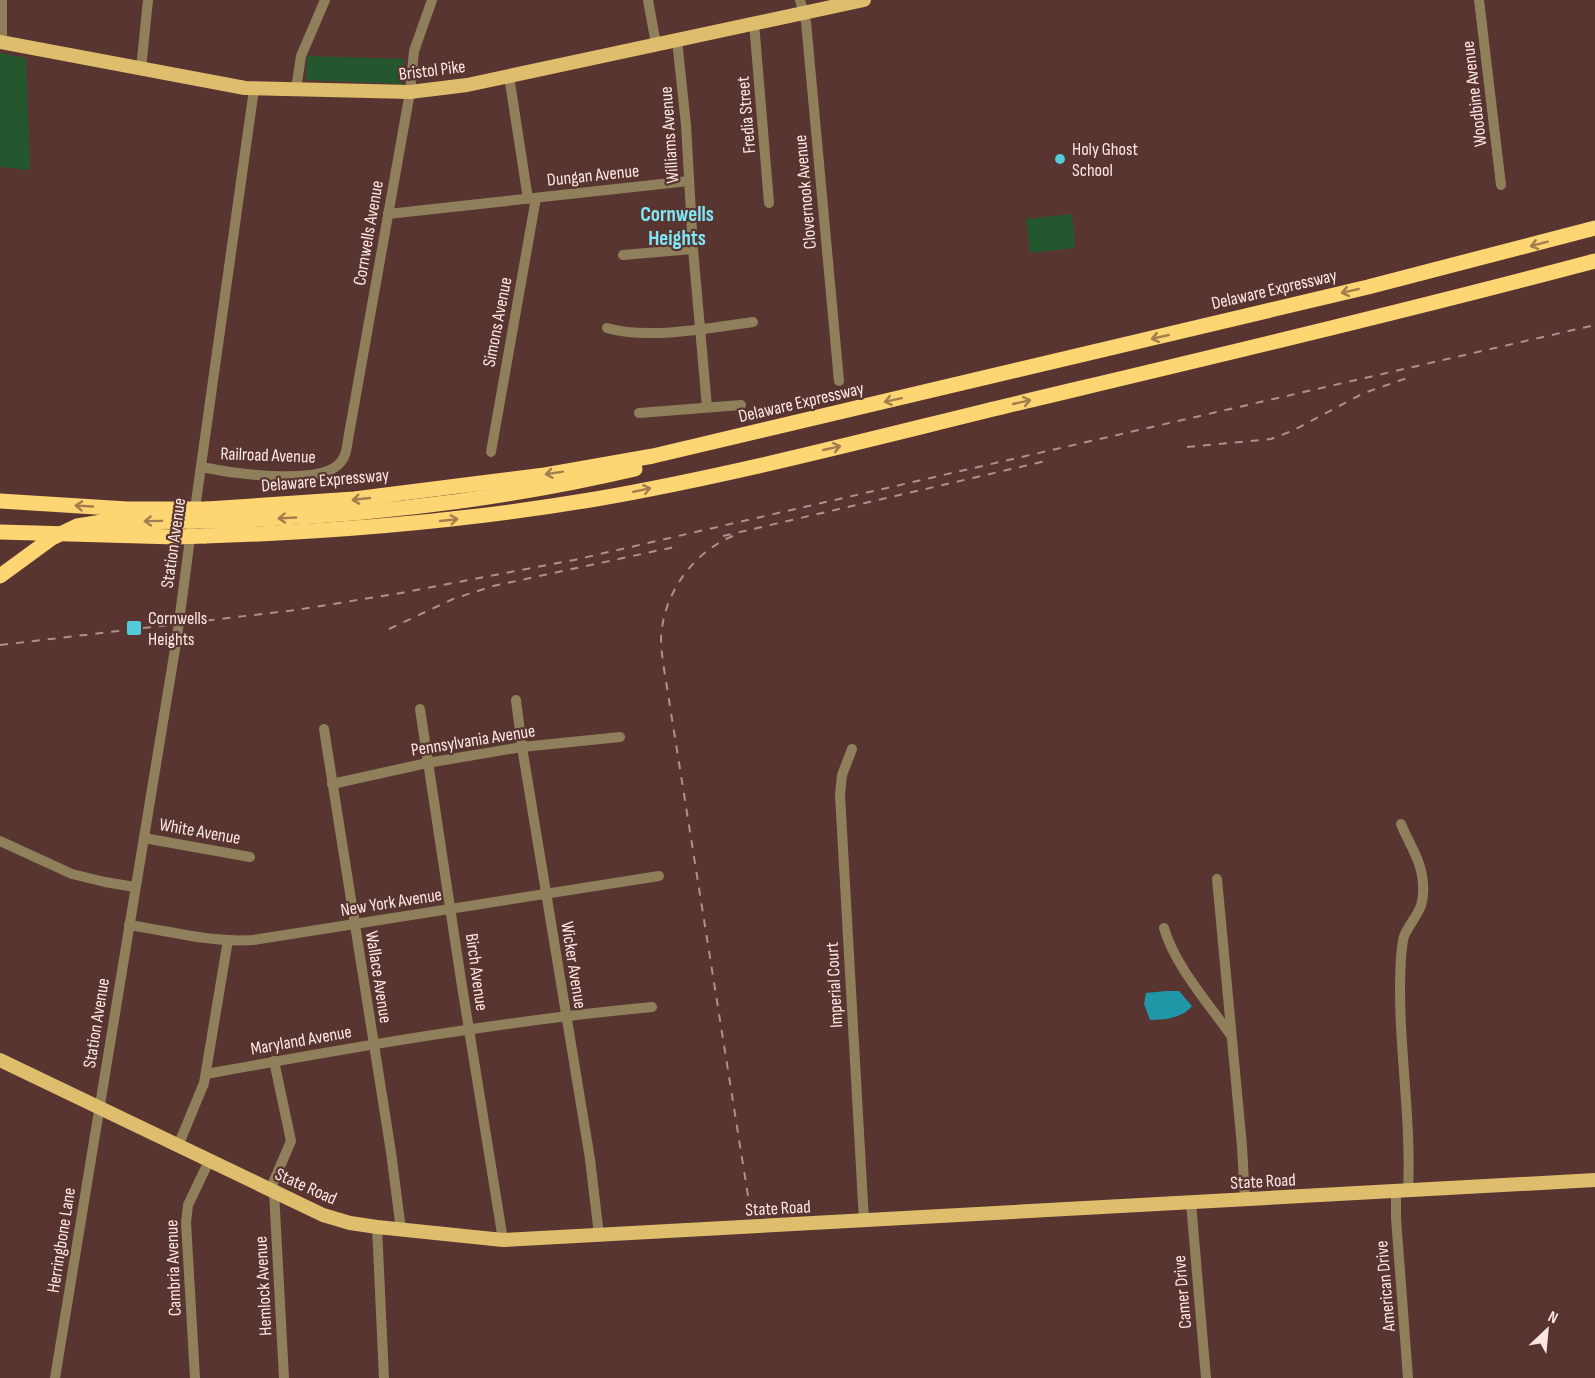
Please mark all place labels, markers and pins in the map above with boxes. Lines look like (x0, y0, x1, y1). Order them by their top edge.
place label: Holy Ghost School (1072, 139, 1138, 181)
marker: Holy Ghost School (1053, 152, 1067, 166)
place label: Cornwells Heights (148, 608, 207, 650)
marker: Cornwells Heights (125, 619, 143, 637)

